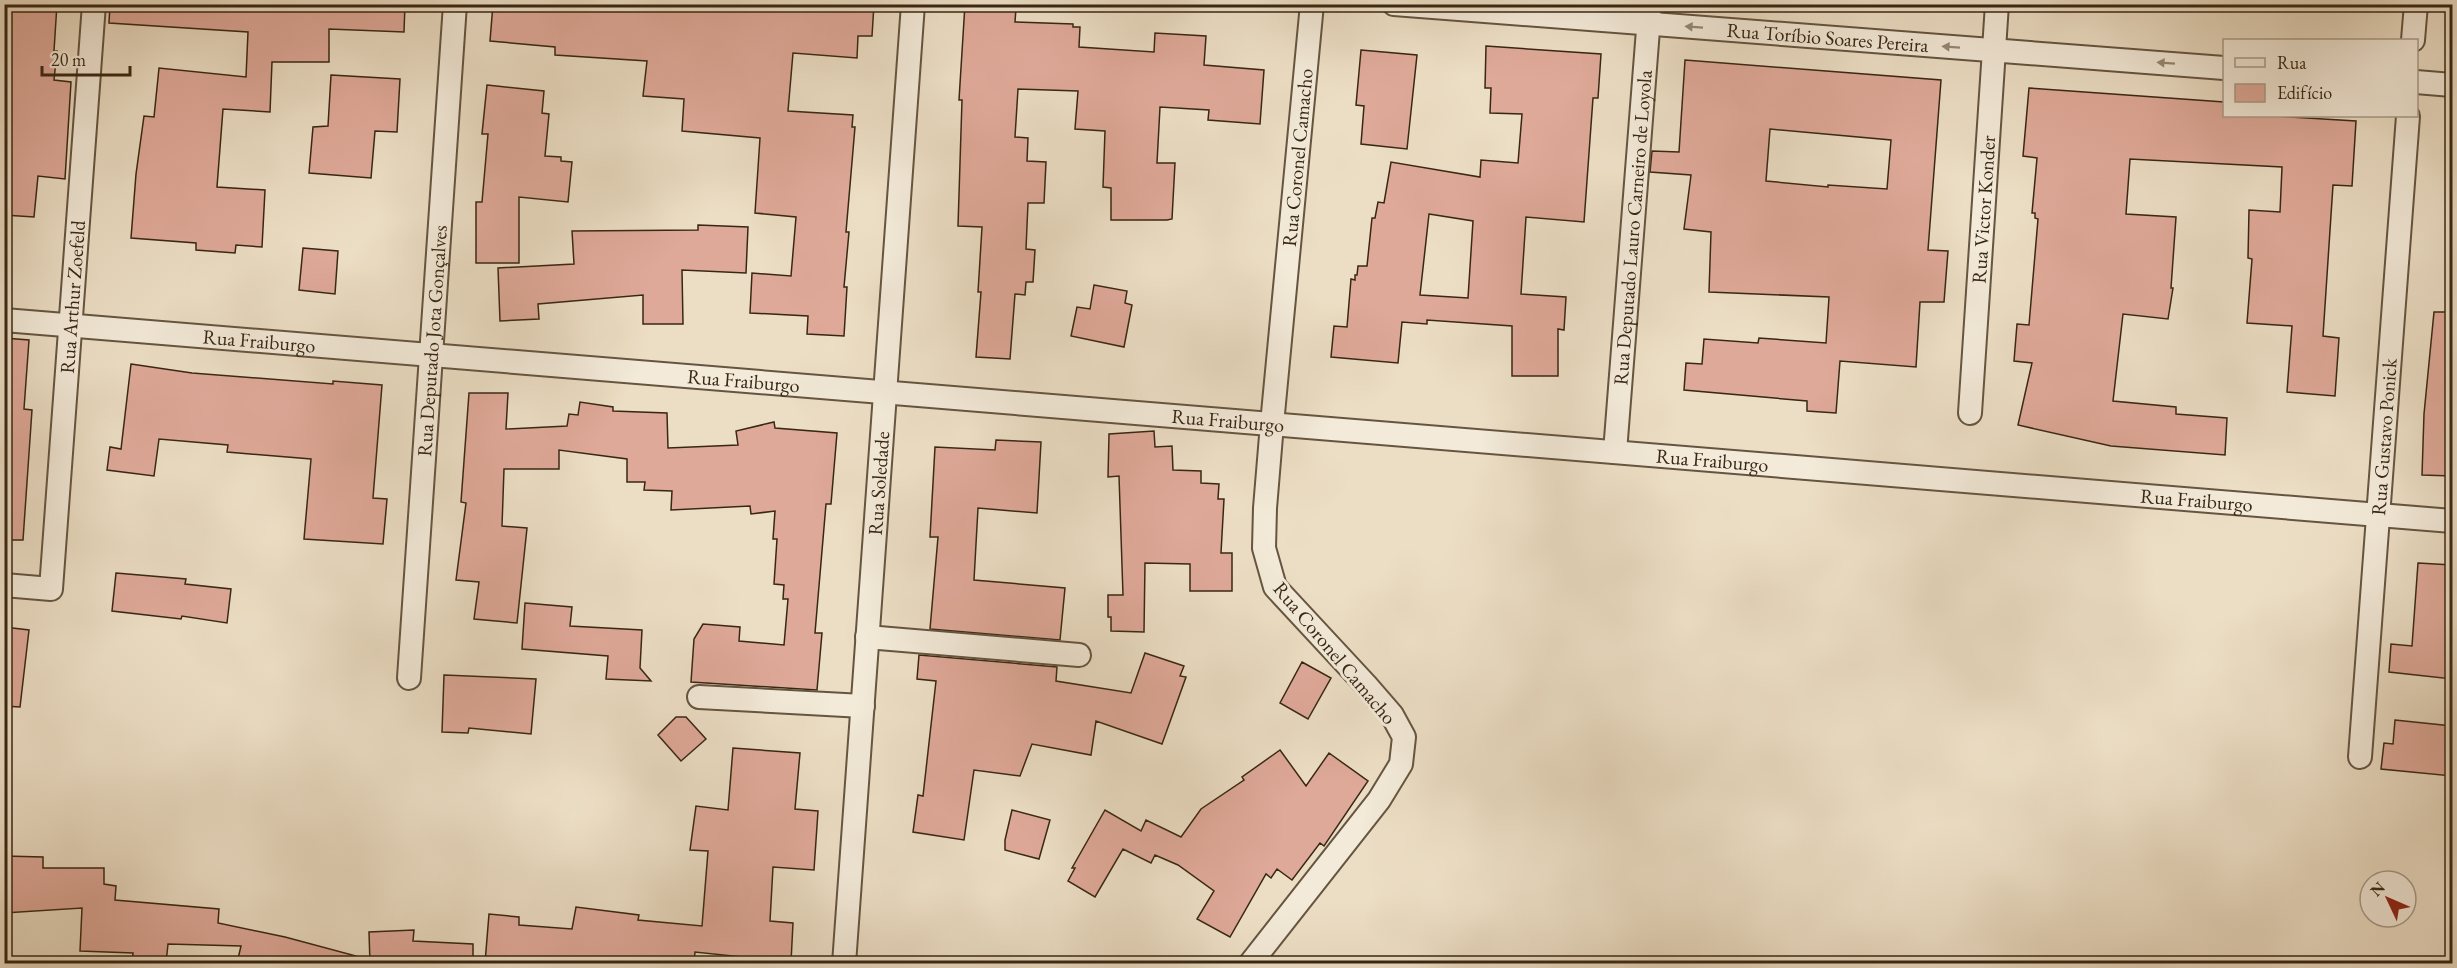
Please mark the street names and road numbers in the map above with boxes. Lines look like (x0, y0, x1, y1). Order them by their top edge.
street label: Rua Toríbio Soares Pereira (1726, 17, 1930, 58)
street label: Rua Coronel Camacho (1276, 67, 1319, 248)
street label: Rua Deputado Lauro Carneiro de Loyola (1607, 69, 1658, 386)
street label: Rua Victor Konder (1966, 134, 2001, 284)
street label: Rua Arthur Zoefeld (54, 219, 91, 374)
street label: Rua Deputado Jota Gonçalves (411, 224, 453, 457)
street label: Rua Fraiburgo (202, 323, 317, 359)
street label: Rua Gustavo Ponick (2365, 357, 2403, 516)
street label: Rua Fraiburgo (686, 363, 801, 398)
street label: Rua Fraiburgo (1171, 403, 1285, 438)
street label: Rua Soledade (862, 430, 895, 536)
street label: Rua Fraiburgo (1655, 443, 1770, 478)
street label: Rua Fraiburgo (2139, 482, 2254, 518)
street label: Rua Coronel Camacho (1268, 576, 1402, 730)

